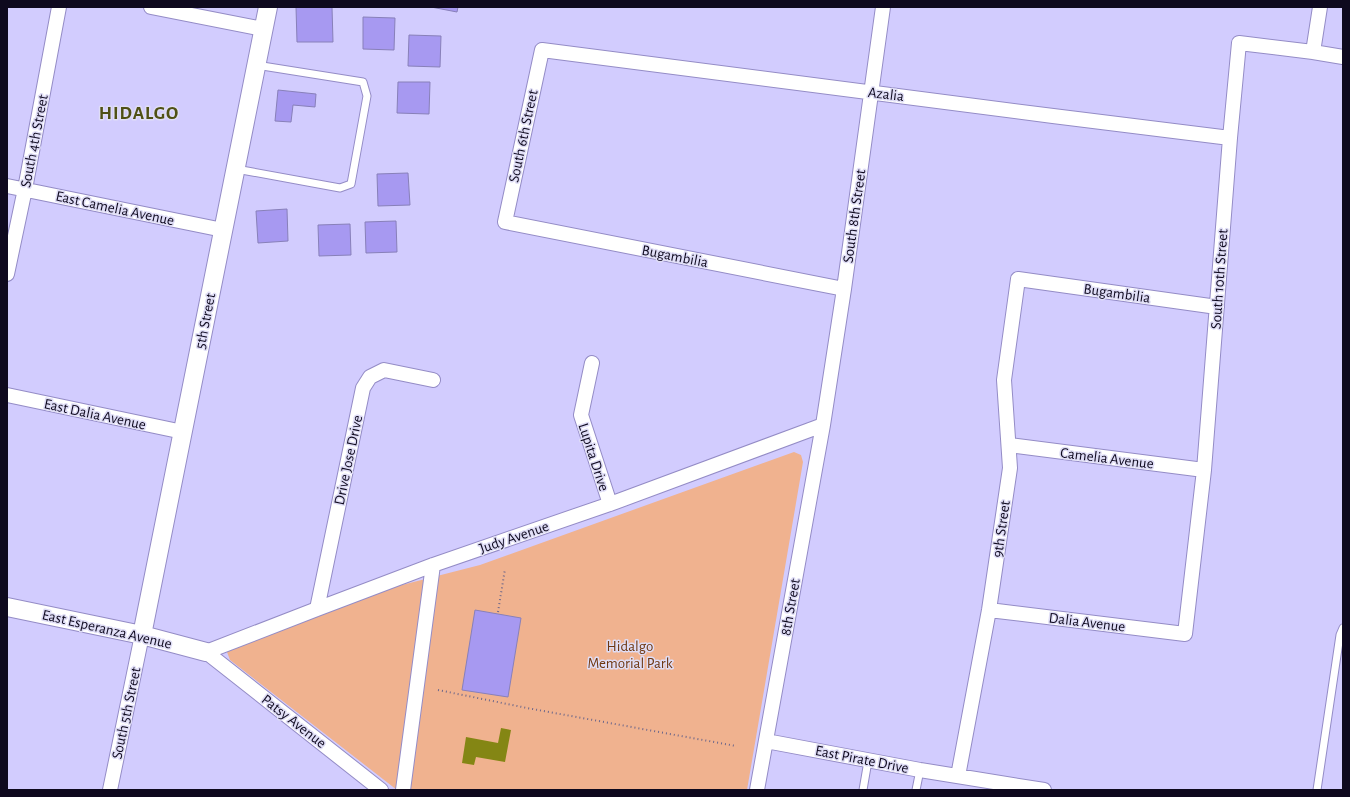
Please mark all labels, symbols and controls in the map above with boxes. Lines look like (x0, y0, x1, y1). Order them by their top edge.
street label: Azalia (867, 85, 905, 104)
street label: South 6th Street (506, 88, 541, 184)
street label: South 4th Street (18, 93, 51, 189)
district label: HIDALGO (99, 104, 179, 123)
street label: South 8th Street (841, 168, 869, 264)
street label: East Camelia Avenue (54, 189, 176, 228)
street label: South 10th Street (1209, 228, 1230, 330)
street label: Bugambilia (640, 243, 709, 270)
street label: Bugambilia (1083, 281, 1151, 306)
street label: 5th Street (193, 292, 218, 350)
street label: East Dalia Avenue (43, 396, 147, 433)
street label: Drive Jose Drive (332, 414, 365, 506)
street label: Lupita Drive (575, 421, 612, 493)
street label: Camelia Avenue (1059, 445, 1155, 472)
street label: 9th Street (990, 499, 1013, 559)
street label: Judy Avenue (477, 519, 551, 556)
street label: 8th Street (778, 577, 803, 637)
street label: East Esperanza Avenue (41, 607, 173, 652)
street label: Dalia Avenue (1048, 610, 1126, 635)
park label: Hidalgo Memorial Park (587, 639, 673, 671)
street label: South 5th Street (109, 666, 144, 760)
street label: Patsy Avenue (259, 692, 329, 751)
street label: East Pirate Drive (814, 743, 910, 776)

